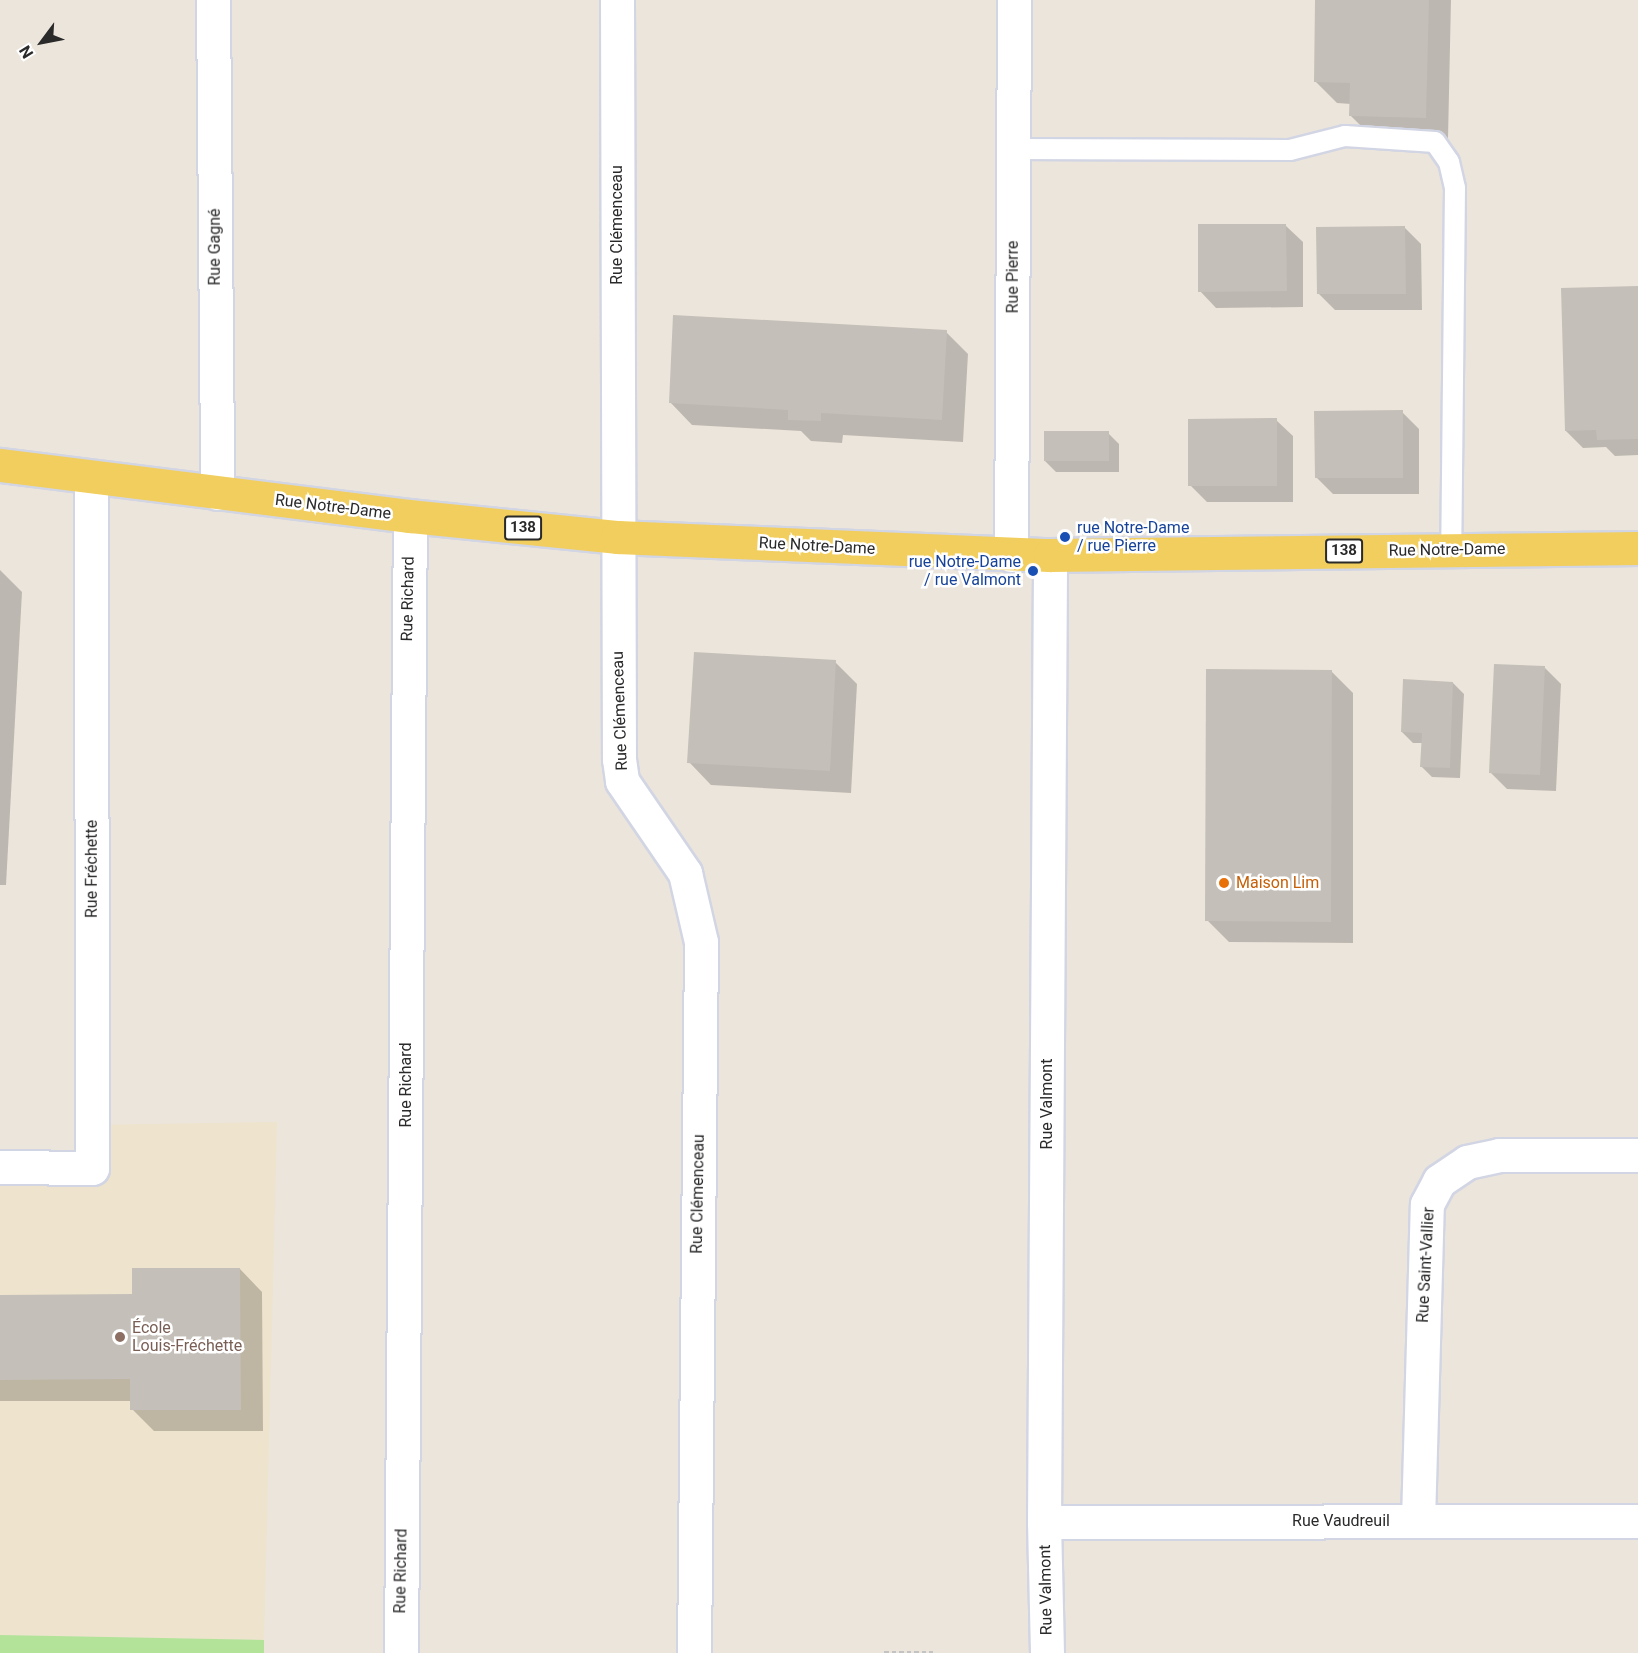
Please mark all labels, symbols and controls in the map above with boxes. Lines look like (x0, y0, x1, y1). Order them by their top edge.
north arrow (12, 12, 72, 72)
text: N (15, 42, 37, 62)
street label: Rue Clémenceau (607, 165, 627, 285)
street label: Rue Gagné (205, 208, 225, 286)
street label: Rue Pierre (1003, 241, 1023, 313)
street label: Rue Notre-Dame (274, 490, 392, 524)
road number: 138 (504, 516, 542, 540)
place label: rue Notre-Dame / rue Pierre (1077, 518, 1189, 556)
marker: rue Notre-Dame / rue Pierre (1058, 530, 1072, 544)
street label: Rue Notre-Dame (758, 533, 876, 559)
road number: 138 (1324, 539, 1364, 563)
street label: Rue Notre-Dame (1388, 539, 1506, 561)
place label: rue Notre-Dame / rue Valmont (909, 552, 1021, 590)
street label: Rue Richard (398, 556, 418, 642)
marker: rue Notre-Dame / rue Valmont (1026, 564, 1040, 578)
street label: Rue Clémenceau (608, 651, 632, 771)
street label: Rue Fréchette (82, 820, 102, 918)
place label: Maison Lim (1236, 873, 1319, 893)
marker: Maison Lim (1217, 876, 1231, 890)
street label: Rue Richard (396, 1042, 416, 1128)
street label: Rue Valmont (1037, 1059, 1057, 1149)
street label: Rue Clémenceau (687, 1134, 709, 1254)
street label: Rue Saint-Vallier (1413, 1207, 1439, 1323)
place label: École Louis-Fréchette (132, 1318, 242, 1356)
marker: École Louis-Fréchette (113, 1330, 127, 1344)
street label: Rue Vaudreuil (1292, 1511, 1390, 1531)
street label: Rue Richard (391, 1528, 411, 1614)
street label: Rue Valmont (1036, 1544, 1056, 1636)

